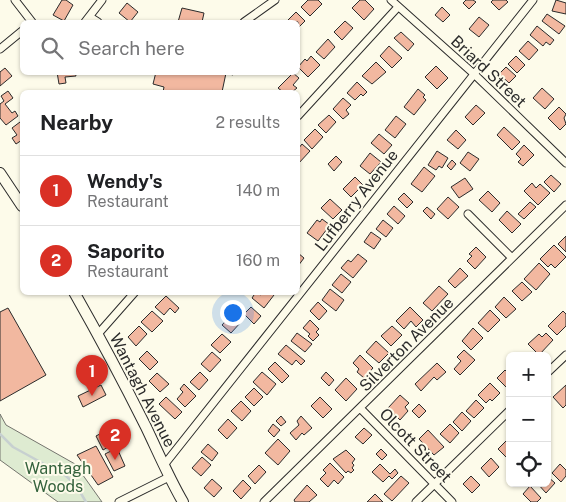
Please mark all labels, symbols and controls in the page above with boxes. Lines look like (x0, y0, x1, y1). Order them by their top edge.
search box (20, 20, 300, 75)
street label: Briard Street (447, 32, 530, 111)
icon: search (38, 34, 66, 62)
text: Search here (78, 37, 185, 59)
text: Nearby (40, 110, 113, 135)
text: 2 results (215, 113, 280, 132)
street label: Lufberry Avenue (311, 146, 402, 255)
text: Wendy's (87, 170, 163, 192)
text: 1 (53, 181, 59, 200)
text: 140 m (236, 181, 280, 200)
text: Restaurant (87, 192, 169, 211)
text: Saporito (87, 240, 165, 262)
text: 2 (51, 251, 61, 270)
text: 160 m (236, 251, 280, 270)
text: Restaurant (87, 262, 169, 281)
street label: Silverton Avenue (355, 293, 457, 395)
your location (220, 300, 246, 326)
street label: Wantagh Avenue (106, 330, 179, 450)
map controls (506, 352, 551, 487)
button: + (506, 352, 551, 397)
pin: 1 (76, 355, 108, 396)
button: − (506, 397, 551, 442)
street label: Olcott Street (376, 404, 456, 486)
pin: 2 (99, 419, 131, 460)
button: locate (506, 442, 551, 487)
park label: Wantagh Woods (25, 459, 91, 496)

